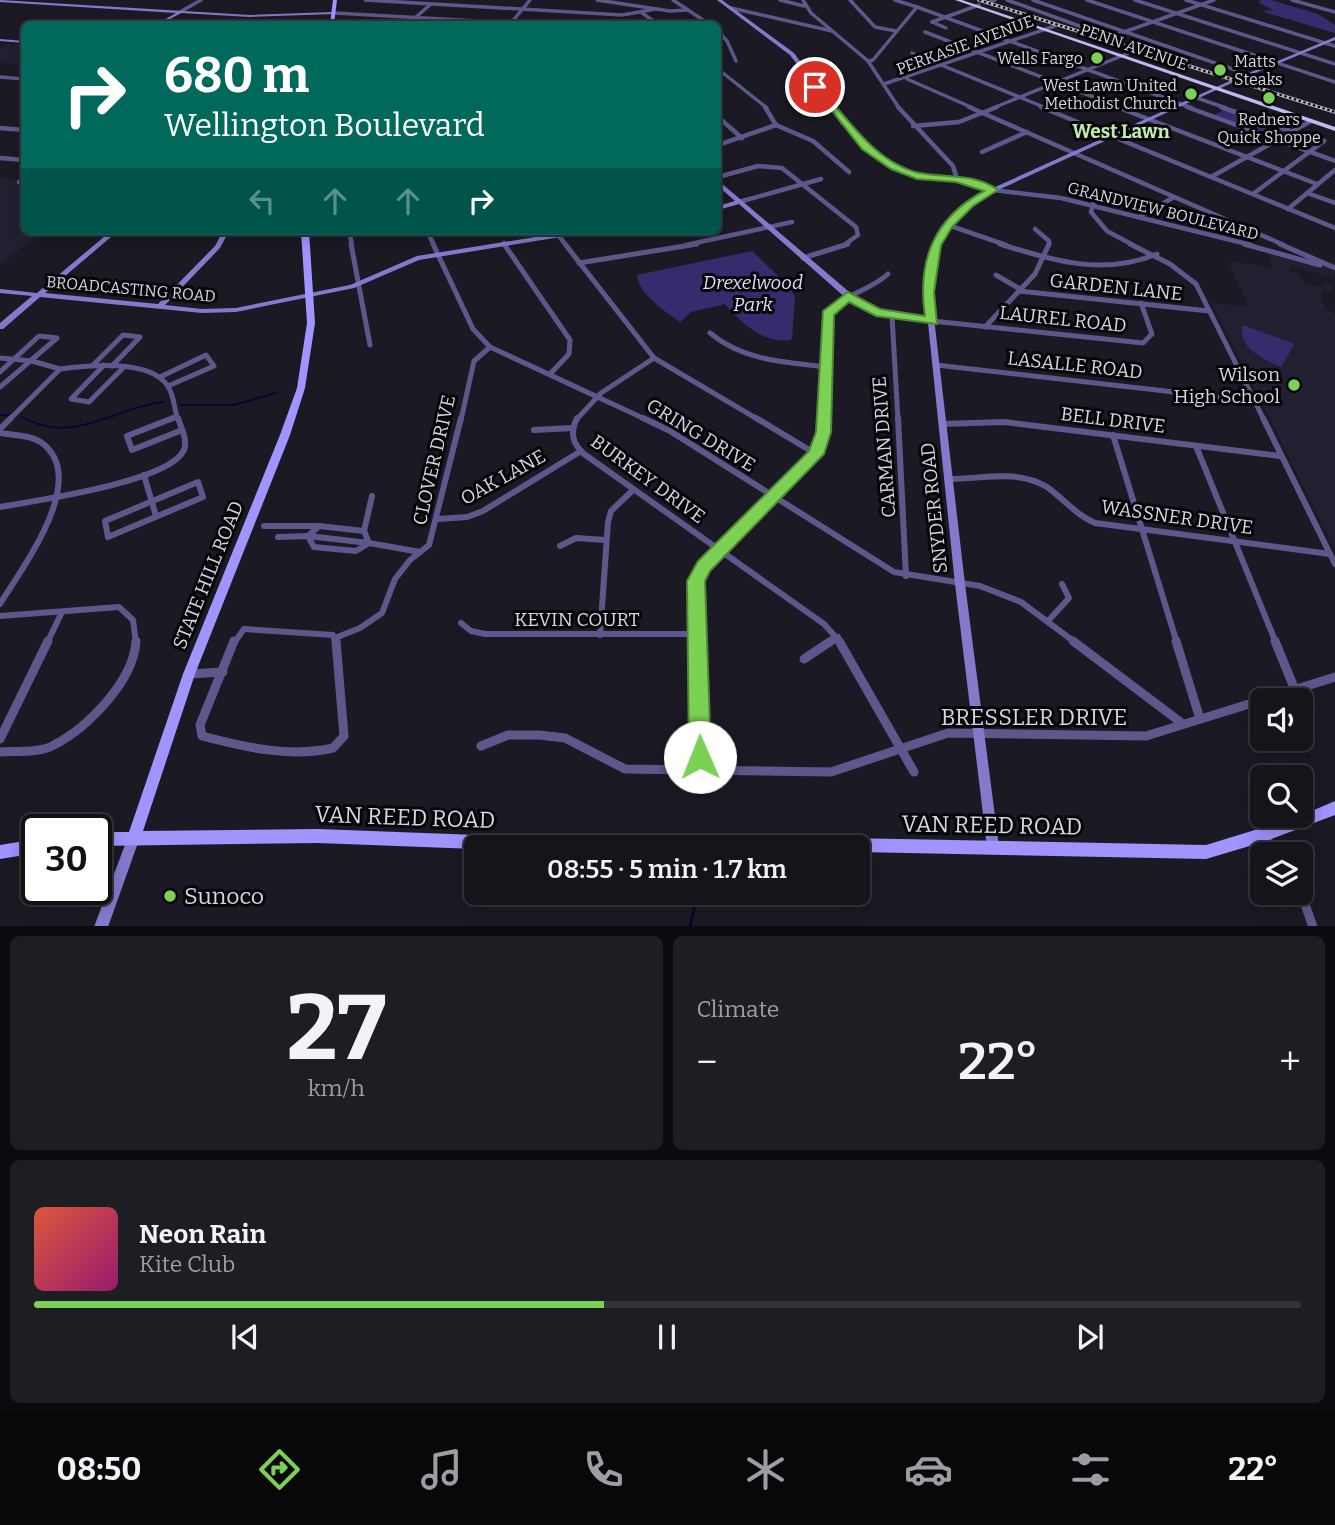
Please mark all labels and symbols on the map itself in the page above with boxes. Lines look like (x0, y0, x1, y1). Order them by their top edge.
street label: PERKASIE AVENUE (894, 11, 1036, 79)
street label: PENN AVENUE (1078, 20, 1190, 74)
place label: Wells Fargo (997, 49, 1083, 68)
marker: Wells Fargo (1089, 50, 1105, 66)
place label: Matts Steaks (1234, 52, 1283, 89)
pin (785, 57, 845, 117)
marker: Matts Steaks (1212, 62, 1228, 78)
place label: West Lawn United Methodist Church (1043, 76, 1178, 113)
marker: West Lawn United Methodist Church (1183, 86, 1199, 102)
marker: Redners Quick Shoppe (1261, 90, 1277, 106)
place label: Redners Quick Shoppe (1217, 110, 1321, 147)
district label: West Lawn (1072, 120, 1171, 143)
street label: GRANDVIEW BOULEVARD (1065, 178, 1261, 244)
street label: GARDEN LANE (1048, 269, 1184, 305)
park label: Drexelwood Park (703, 271, 803, 316)
street label: BROADCASTING ROAD (45, 272, 217, 306)
street label: LAUREL ROAD (998, 301, 1128, 337)
street label: LASALLE ROAD (1006, 346, 1144, 384)
place label: Wilson High School (1174, 363, 1280, 408)
street label: CARMAN DRIVE (868, 375, 900, 519)
marker: Wilson High School (1286, 377, 1302, 393)
street label: CLOVER DRIVE (408, 393, 460, 527)
street label: GRING DRIVE (642, 393, 760, 477)
street label: BELL DRIVE (1059, 402, 1167, 438)
street label: BURKEY DRIVE (586, 430, 710, 528)
street label: SNYDER ROAD (916, 441, 952, 575)
street label: OAK LANE (456, 444, 550, 510)
street label: WASSNER DRIVE (1100, 495, 1254, 539)
street label: STATE HILL ROAD (168, 498, 248, 652)
street label: KEVIN COURT (514, 608, 640, 631)
street label: BRESSLER DRIVE (941, 703, 1127, 731)
position arrow (663, 720, 737, 794)
street label: VAN REED ROAD (314, 800, 496, 834)
street label: VAN REED ROAD (902, 809, 1082, 841)
speed limit sign: 30 (21, 814, 112, 905)
place label: Sunoco (184, 882, 264, 910)
marker: Sunoco (162, 888, 178, 904)

